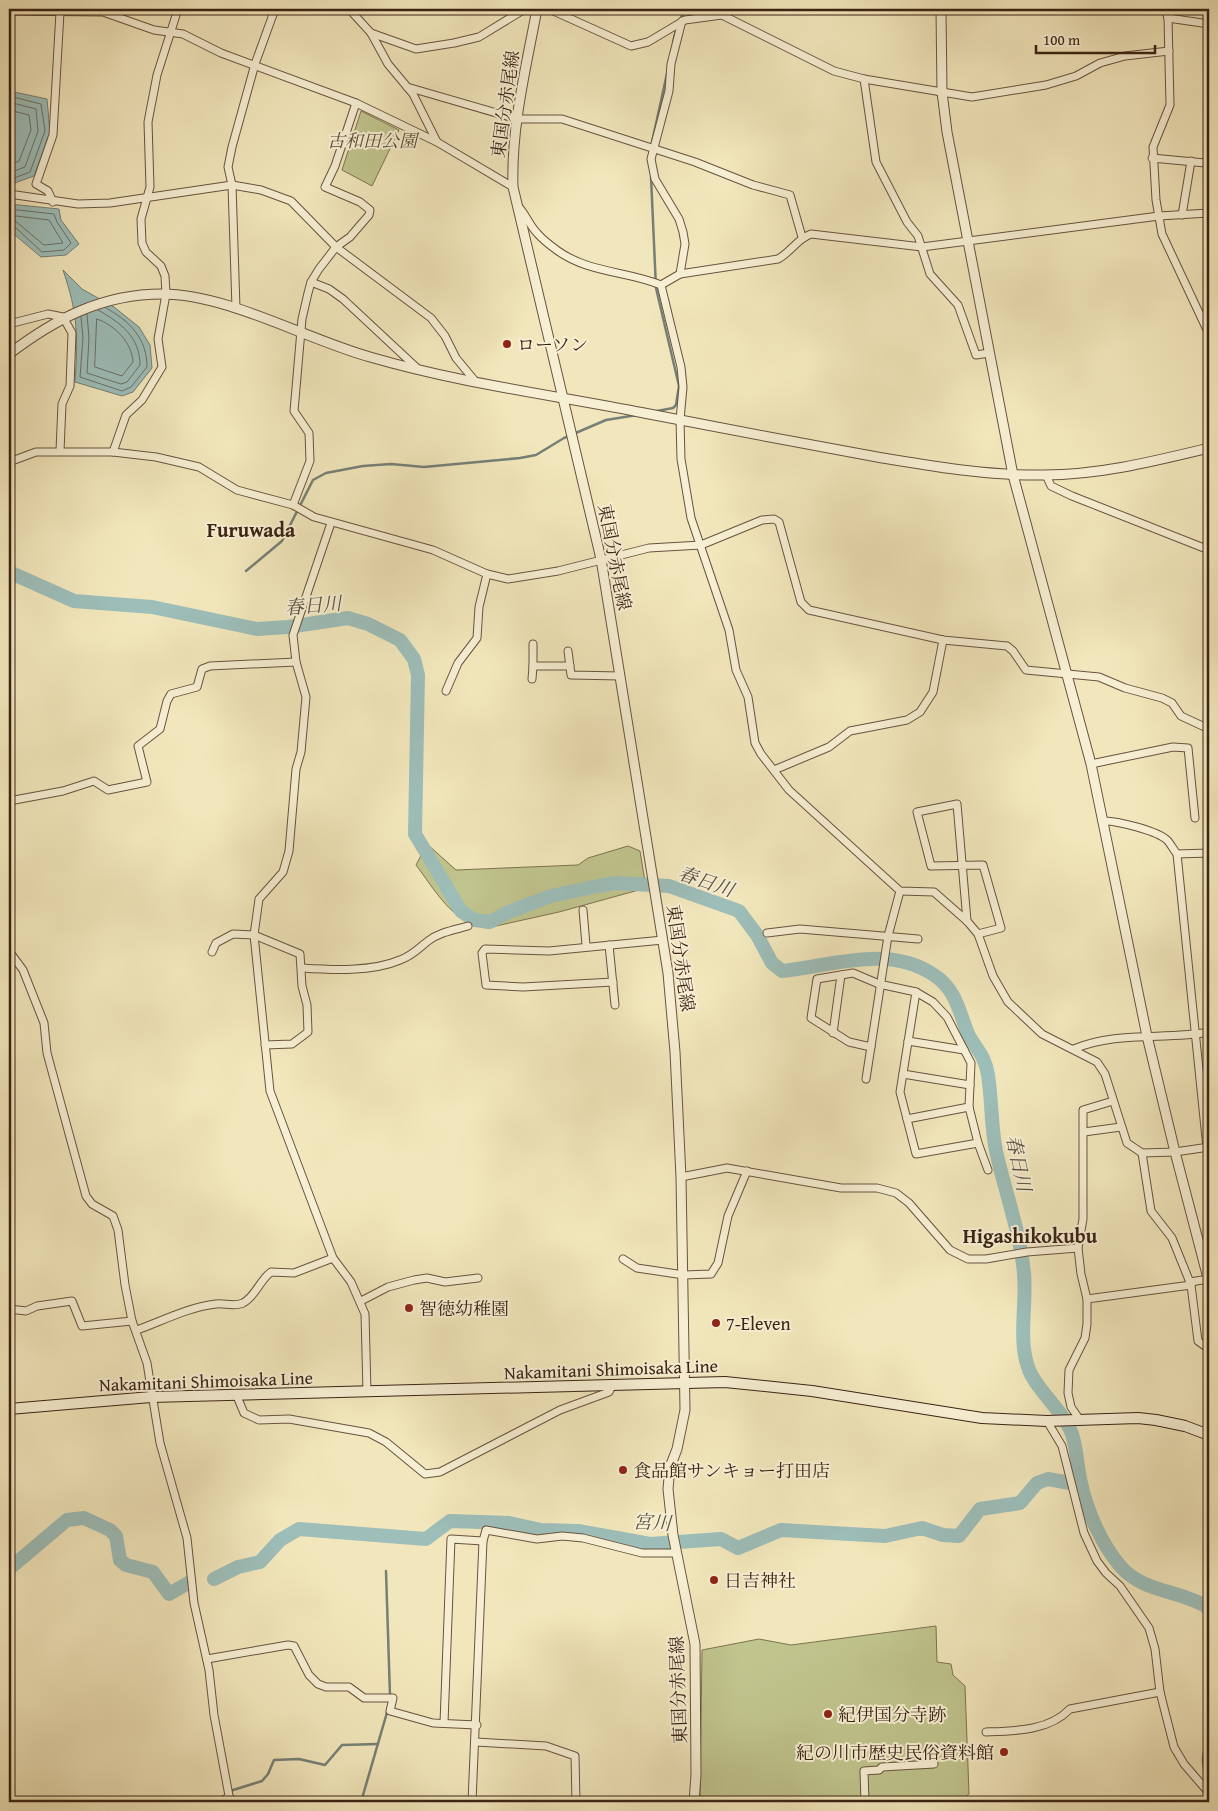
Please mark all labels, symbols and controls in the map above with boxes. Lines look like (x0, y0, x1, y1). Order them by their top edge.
scale bar (1036, 22, 1154, 54)
text: 100 m (1043, 29, 1081, 50)
street label: 東国分赤尾線 (484, 49, 526, 159)
park label: 古和田公園 (327, 127, 420, 154)
place label: ローソン (517, 331, 588, 358)
marker: ローソン (501, 338, 513, 350)
street label: 東国分赤尾線 (591, 501, 639, 613)
district label: Furuwada (207, 515, 296, 544)
water label: 春日川 (283, 588, 345, 621)
water label: 春日川 (674, 858, 739, 904)
street label: 東国分赤尾線 (660, 903, 702, 1013)
water label: 春日川 (999, 1132, 1039, 1196)
district label: Higashikokubu (963, 1221, 1098, 1250)
place label: 智徳幼稚園 (419, 1295, 509, 1322)
marker: 智徳幼稚園 (403, 1302, 415, 1314)
place label: 7-Eleven (726, 1310, 791, 1337)
marker: 7-Eleven (710, 1317, 722, 1329)
street label: Nakamitani Shimoisaka Line (503, 1352, 719, 1386)
street label: Nakamitani Shimoisaka Line (98, 1364, 314, 1398)
place label: 食品館サンキョー打田店 (633, 1457, 830, 1484)
marker: 食品館サンキョー打田店 (617, 1464, 629, 1476)
water label: 宮川 (632, 1507, 674, 1537)
place label: 日吉神社 (724, 1567, 796, 1594)
marker: 日吉神社 (708, 1574, 720, 1586)
street label: 東国分赤尾線 (663, 1636, 693, 1744)
place label: 紀伊国分寺跡 (838, 1701, 946, 1728)
marker: 紀伊国分寺跡 (822, 1708, 834, 1720)
place label: 紀の川市歴史民俗資料館 (796, 1739, 994, 1766)
marker: 紀の川市歴史民俗資料館 (998, 1746, 1010, 1758)

